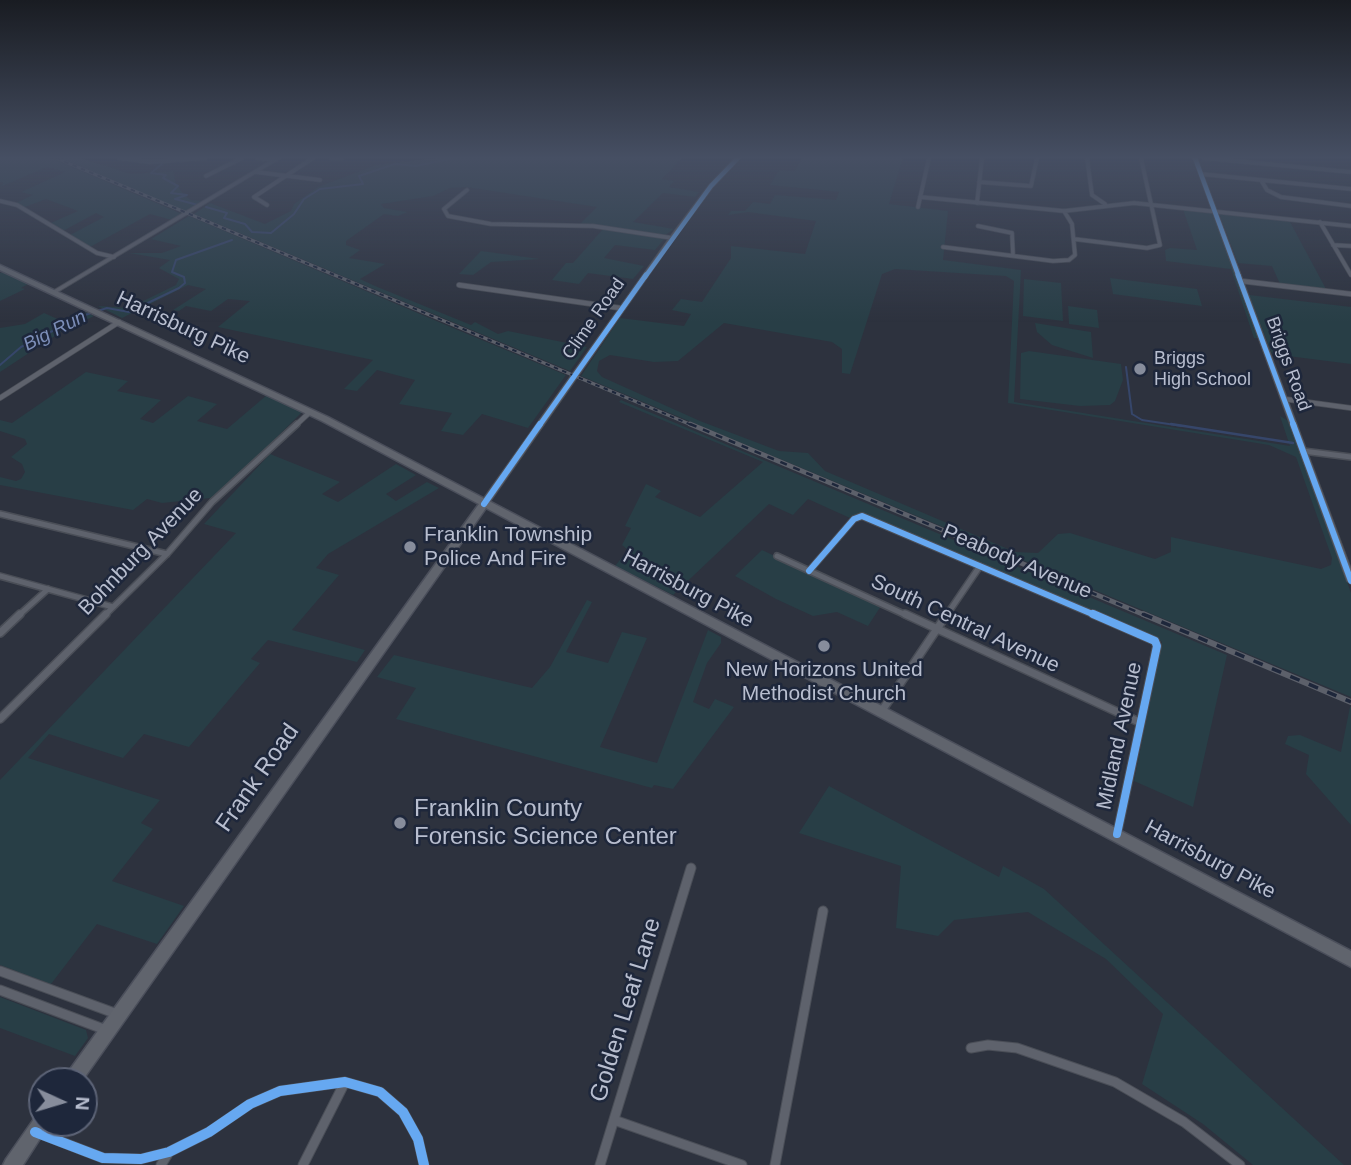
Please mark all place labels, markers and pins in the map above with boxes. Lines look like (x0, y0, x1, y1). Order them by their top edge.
place label: Briggs High School (1154, 348, 1251, 390)
marker: Briggs High School (1132, 361, 1148, 377)
place label: Franklin Township Police And Fire (424, 522, 592, 572)
marker: Franklin Township Police And Fire (402, 539, 418, 555)
marker: New Horizons United Methodist Church (816, 638, 832, 654)
place label: New Horizons United Methodist Church (725, 657, 923, 707)
place label: Franklin County Forensic Science Center (414, 795, 677, 851)
marker: Franklin County Forensic Science Center (392, 815, 408, 831)

